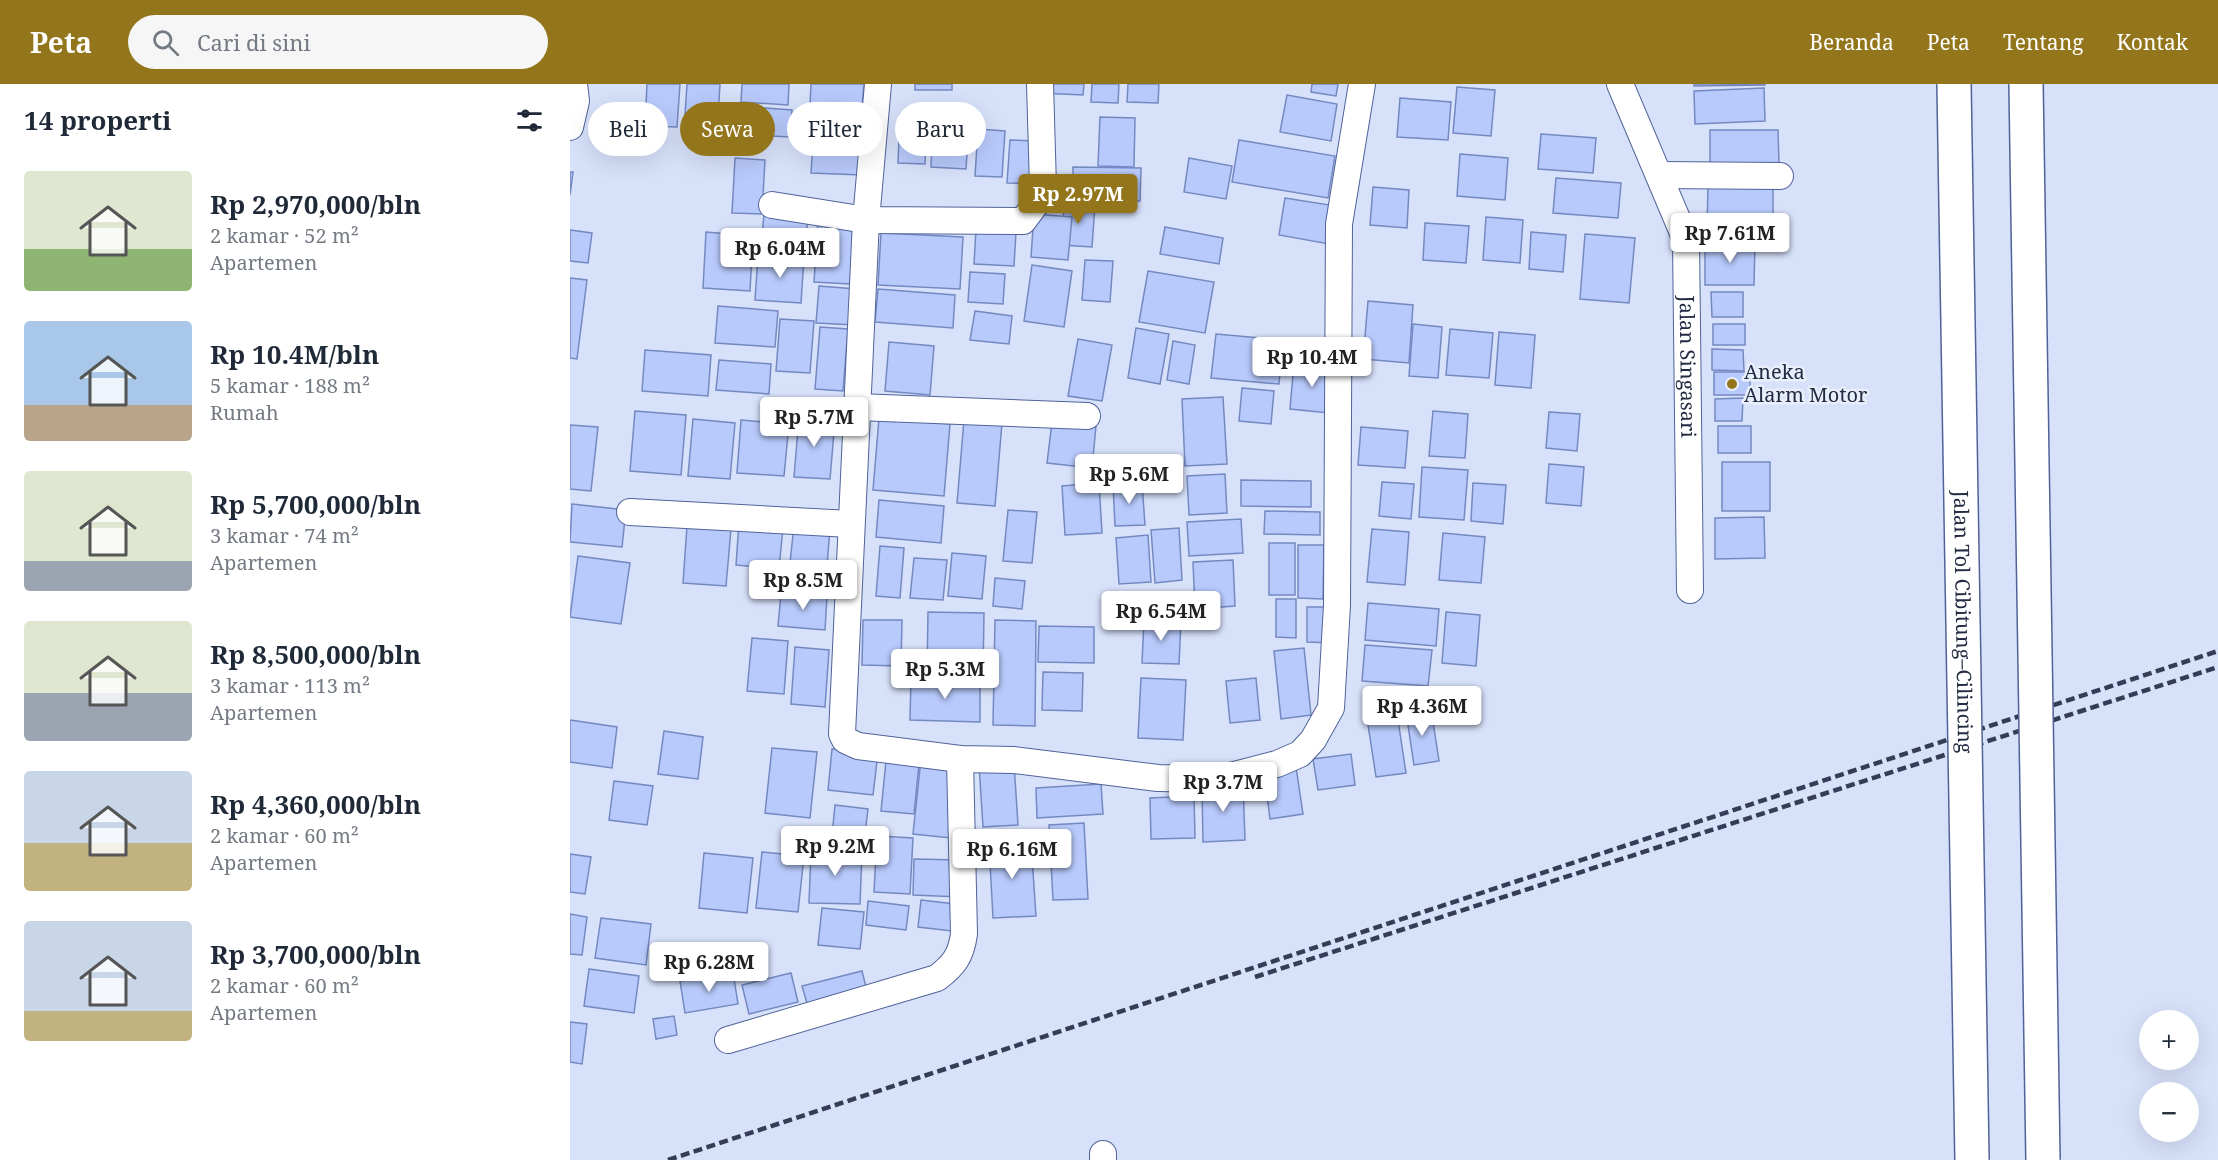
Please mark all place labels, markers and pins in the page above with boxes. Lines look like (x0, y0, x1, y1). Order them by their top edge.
pin: Rp 2.97M (1016, 174, 1140, 225)
pin: Rp 7.61M (1668, 213, 1792, 264)
pin: Rp 6.04M (718, 228, 842, 279)
pin: Rp 10.4M (1250, 337, 1374, 388)
place label: Aneka Alarm Motor (1744, 358, 1868, 408)
marker: Aneka Alarm Motor (1725, 377, 1739, 391)
pin: Rp 5.7M (759, 397, 869, 448)
pin: Rp 5.6M (1074, 454, 1184, 505)
pin: Rp 8.5M (748, 560, 858, 611)
pin: Rp 6.54M (1099, 591, 1223, 642)
pin: Rp 5.3M (890, 649, 1000, 700)
pin: Rp 4.36M (1360, 686, 1484, 737)
pin: Rp 3.7M (1168, 762, 1278, 813)
pin: Rp 9.2M (780, 826, 890, 877)
pin: Rp 6.16M (950, 829, 1074, 880)
pin: Rp 6.28M (647, 942, 771, 993)

